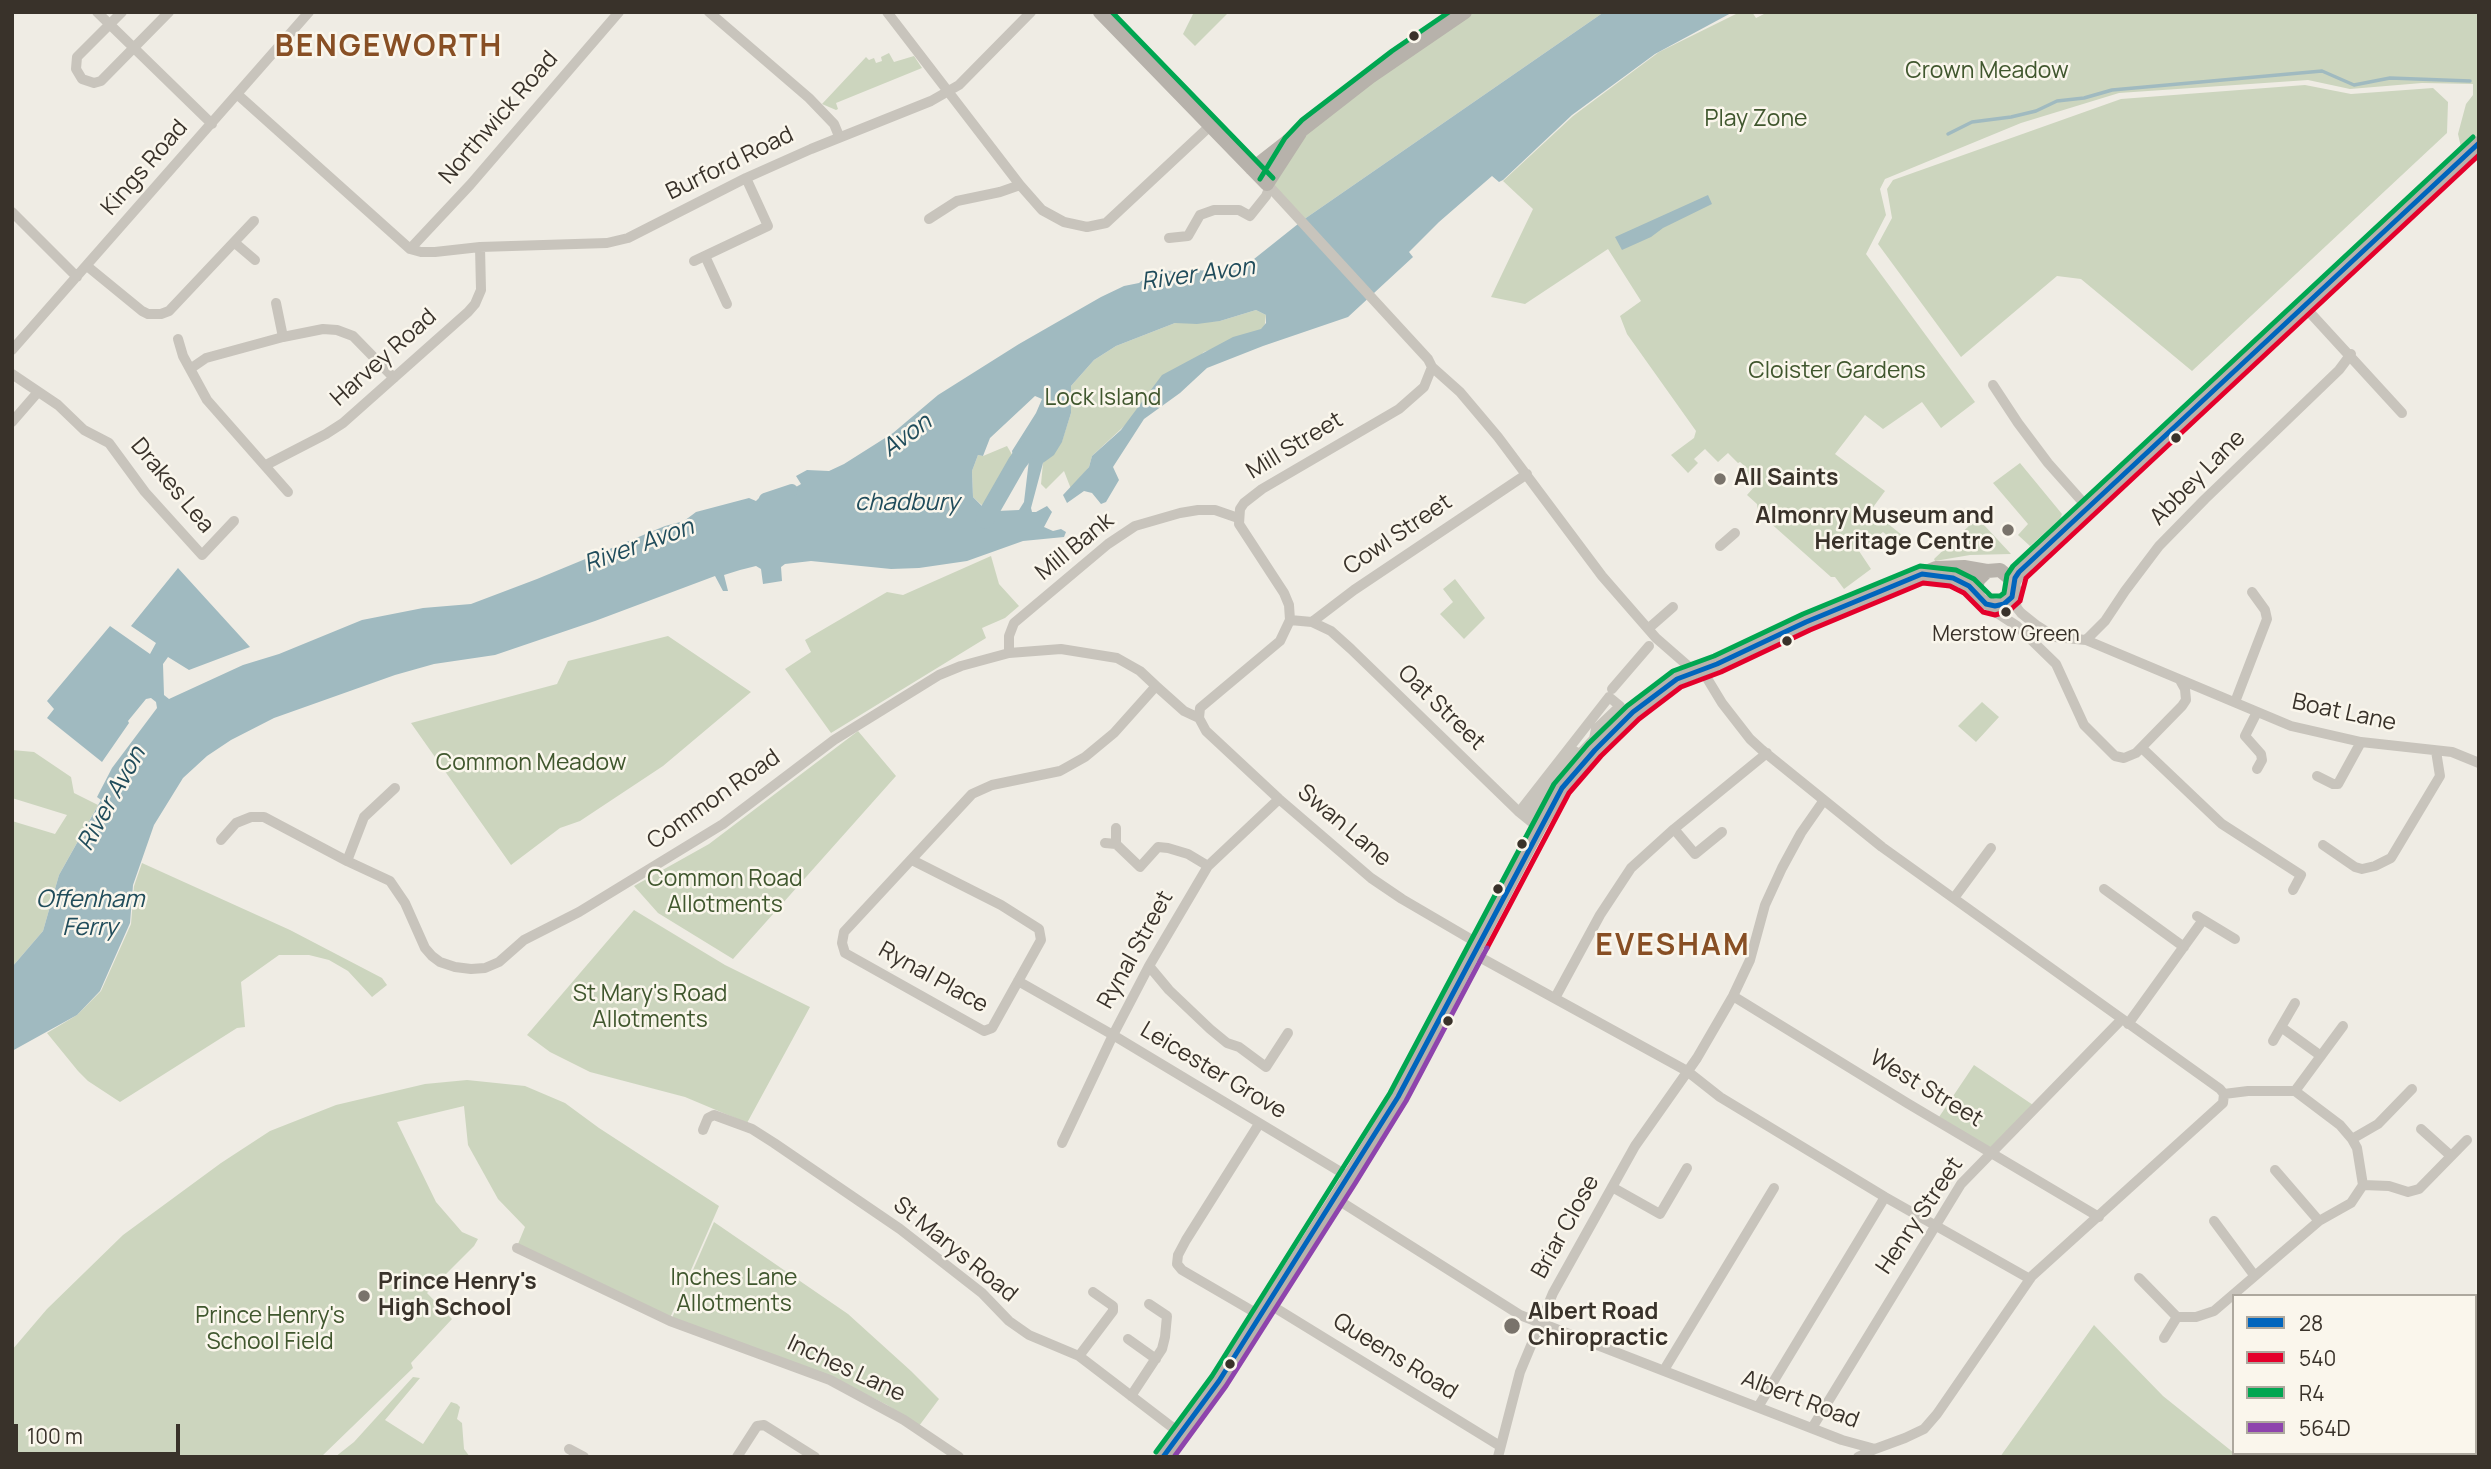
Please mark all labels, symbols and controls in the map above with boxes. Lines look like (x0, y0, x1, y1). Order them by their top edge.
unlabelled marker (1407, 29, 1421, 43)
district label: BENGEWORTH (276, 30, 502, 66)
street label: Northwick Road (434, 46, 564, 190)
park label: Crown Meadow (1905, 58, 2069, 86)
park label: Play Zone (1705, 106, 1807, 134)
street label: Kings Road (96, 115, 194, 221)
street label: Burford Road (662, 121, 798, 207)
water label: River Avon (1139, 253, 1257, 297)
street label: Harvey Road (326, 303, 442, 413)
park label: Cloister Gardens (1748, 358, 1926, 386)
park label: Lock Island (1045, 385, 1161, 413)
street label: Mill Street (1242, 406, 1348, 486)
water label: Avon (877, 408, 937, 464)
street label: Abbey Lane (2145, 425, 2251, 531)
unlabelled marker (2169, 431, 2183, 445)
street label: Drakes Lea (124, 433, 220, 539)
place label: All Saints (1734, 465, 1839, 493)
marker: All Saints (1712, 471, 1728, 487)
water label: chadbury (855, 489, 959, 517)
street label: Cowl Street (1339, 489, 1457, 581)
place label: Almonry Museum and Heritage Centre (1755, 503, 1994, 557)
street label: Mill Bank (1031, 507, 1119, 587)
water label: River Avon (580, 513, 698, 579)
marker: Almonry Museum and Heritage Centre (2000, 522, 2016, 538)
marker: Merstow Green (1999, 605, 2013, 619)
place label: Merstow Green (1932, 622, 2080, 648)
unlabelled marker (1780, 634, 1794, 648)
street label: Oat Street (1392, 660, 1490, 756)
street label: Boat Lane (2289, 688, 2399, 738)
water label: River Avon (72, 742, 152, 856)
street label: Common Road (642, 744, 786, 856)
park label: Common Meadow (436, 750, 626, 778)
street label: Swan Lane (1292, 779, 1396, 873)
unlabelled marker (1515, 837, 1529, 851)
park label: Common Road Allotments (647, 866, 803, 920)
unlabelled marker (1491, 882, 1505, 896)
water label: Offenham Ferry (36, 886, 144, 942)
street label: Rynal Street (1092, 886, 1180, 1014)
district label: EVESHAM (1596, 929, 1750, 965)
street label: Rynal Place (873, 937, 993, 1019)
park label: St Mary's Road Allotments (573, 981, 727, 1035)
unlabelled marker (1441, 1014, 1455, 1028)
street label: Leicester Grove (1135, 1017, 1291, 1125)
street label: West Street (1864, 1044, 1988, 1134)
street label: Henry Street (1871, 1152, 1969, 1280)
street label: Briar Close (1526, 1170, 1606, 1284)
street label: St Marys Road (887, 1192, 1023, 1308)
park label: Inches Lane Allotments (670, 1265, 798, 1319)
place label: Prince Henry's High School (378, 1269, 537, 1323)
marker: Prince Henry's High School (356, 1288, 372, 1304)
legend (2232, 1294, 2477, 1455)
place label: Albert Road Chiropractic (1528, 1299, 1668, 1353)
park label: Prince Henry's School Field (195, 1303, 345, 1357)
street label: Queens Road (1328, 1308, 1462, 1406)
text: 28 (2299, 1309, 2323, 1337)
marker: Albert Road Chiropractic (1502, 1316, 1522, 1336)
street label: Inches Lane (783, 1330, 909, 1408)
text: 540 (2299, 1344, 2336, 1372)
unlabelled marker (1223, 1357, 1237, 1371)
street label: Albert Road (1737, 1365, 1863, 1435)
text: R4 (2299, 1379, 2325, 1407)
scale bar (18, 1410, 184, 1454)
text: 564D (2299, 1414, 2351, 1442)
text: 100 m (27, 1422, 83, 1450)

